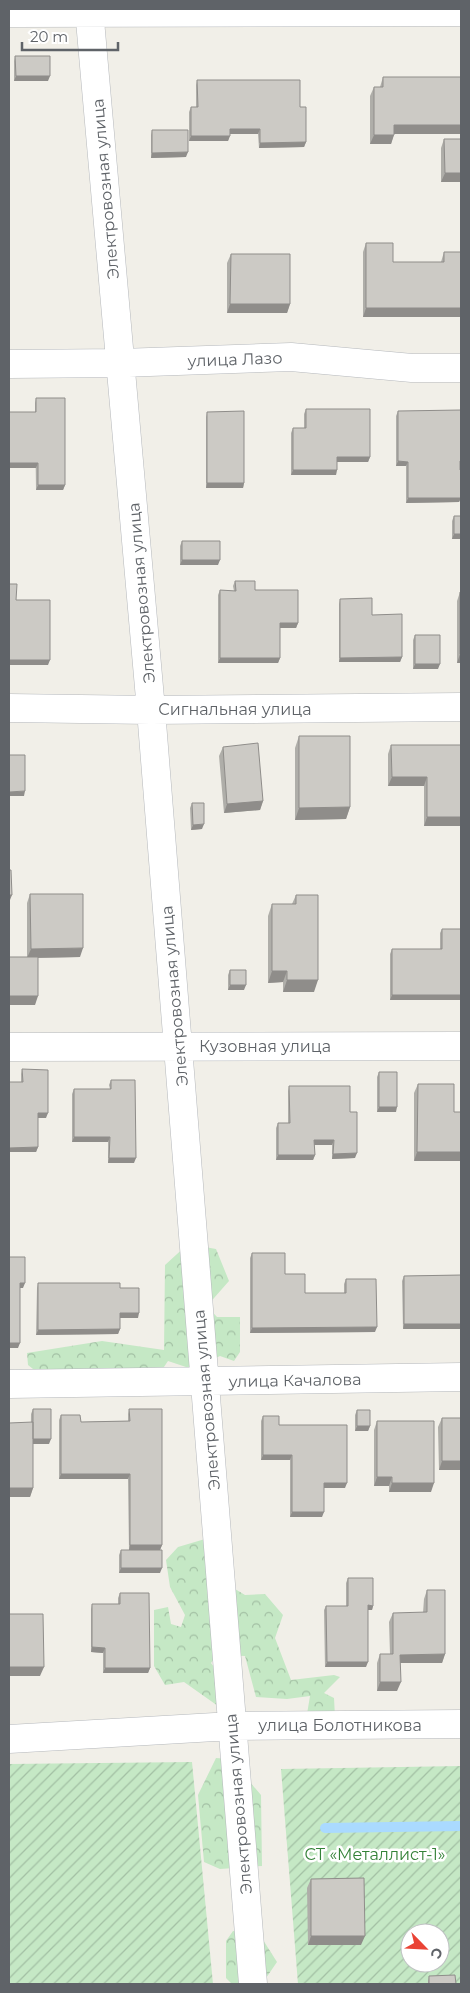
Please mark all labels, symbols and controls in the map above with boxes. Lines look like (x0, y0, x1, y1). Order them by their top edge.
scale bar (22, 20, 119, 52)
text: 20 m (30, 27, 68, 46)
street label: Электровозная улица (88, 98, 123, 280)
street label: улица Лазо (186, 348, 283, 371)
street label: Электровозная улица (124, 502, 159, 684)
street label: Сигнальная улица (158, 700, 312, 719)
street label: Электровозная улица (157, 905, 192, 1087)
street label: Кузовная улица (199, 1037, 331, 1056)
street label: Электровозная улица (189, 1309, 224, 1491)
street label: улица Качалова (228, 1370, 362, 1391)
street label: Электровозная улица (221, 1713, 256, 1895)
street label: улица Болотникова (257, 1716, 422, 1735)
park label: СТ «Металлист-1» (305, 1845, 445, 1864)
north arrow (400, 1923, 450, 1973)
text: С (427, 1945, 447, 1962)

